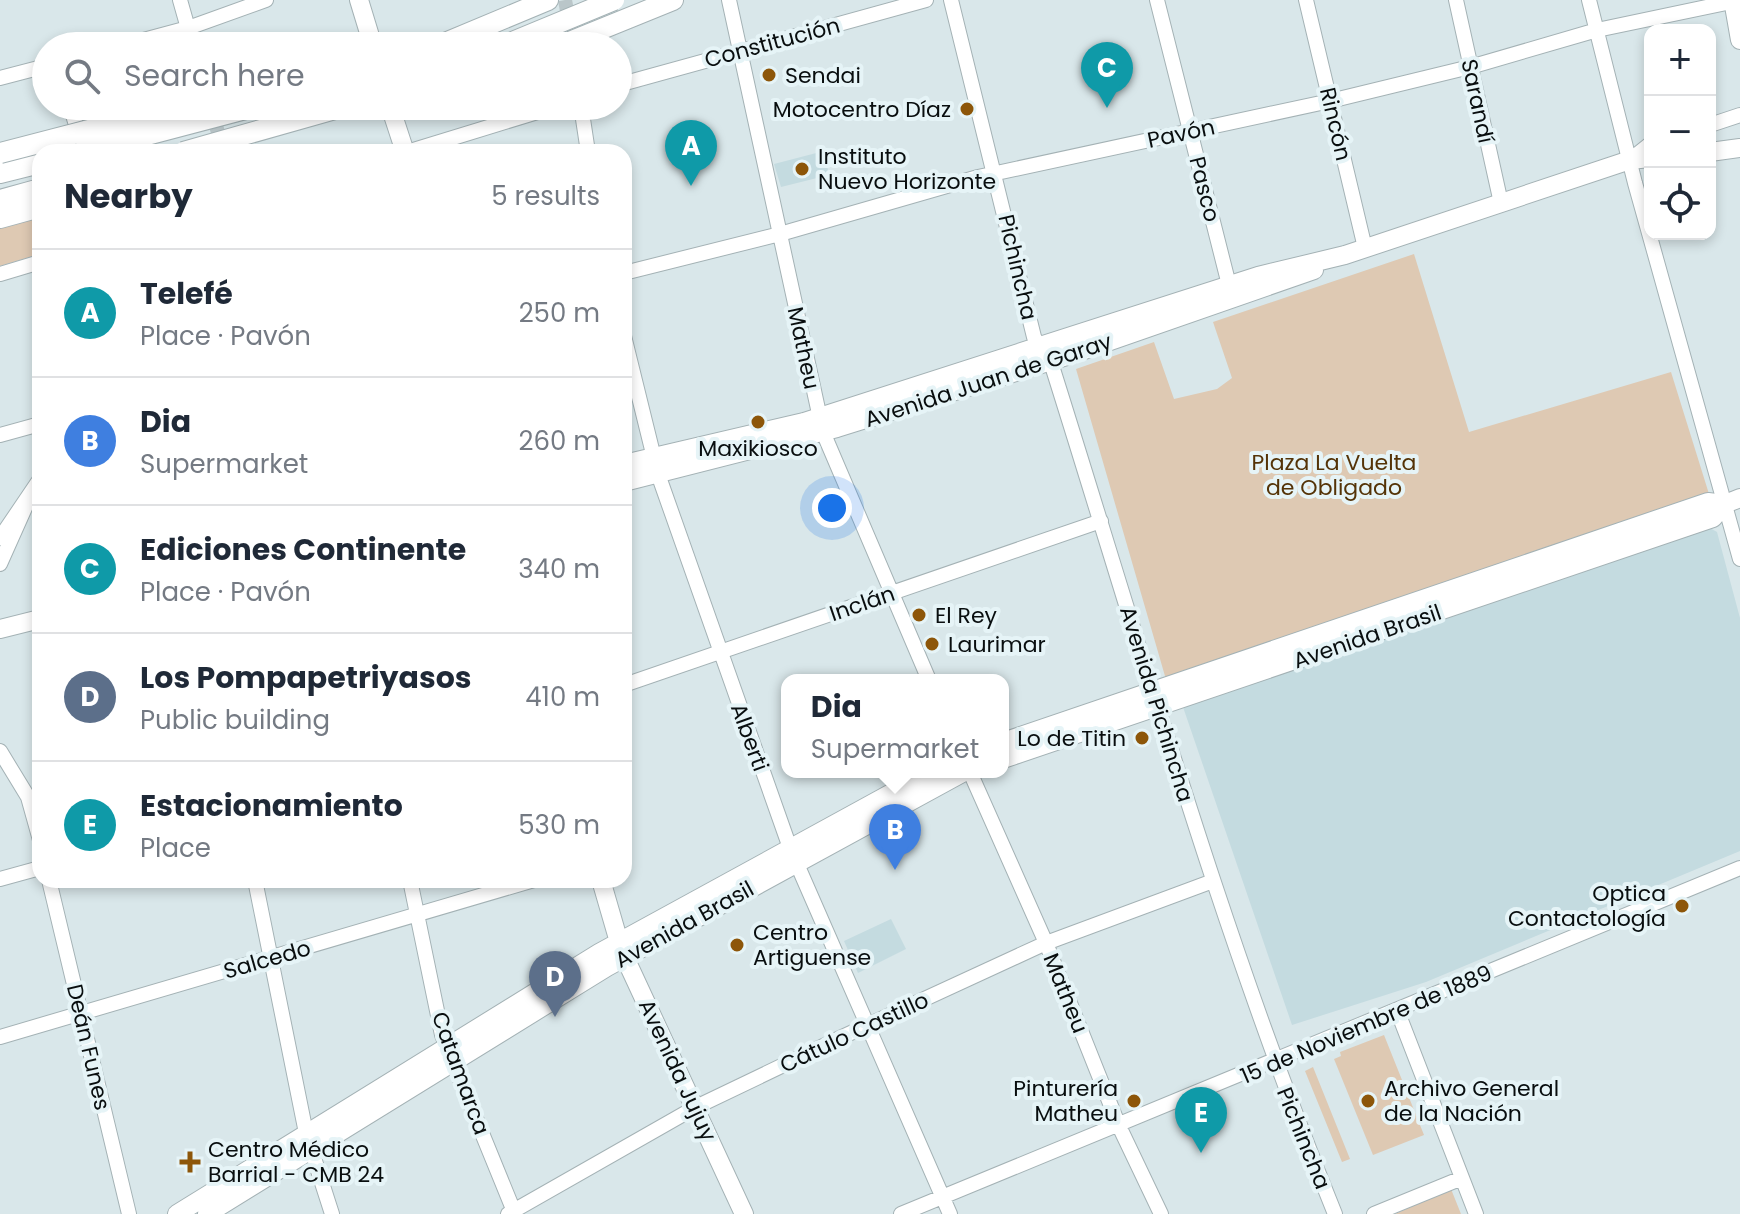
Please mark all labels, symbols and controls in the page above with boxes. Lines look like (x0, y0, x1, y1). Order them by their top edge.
street label: Constitución (701, 10, 843, 75)
map controls (1644, 24, 1716, 240)
button: + (1644, 24, 1716, 96)
search box (32, 32, 632, 120)
pin: C (1081, 42, 1133, 108)
icon: search (60, 54, 104, 98)
text: Search here (124, 54, 305, 97)
street label: Sarandí (1453, 56, 1502, 146)
place label: Sendai (785, 60, 861, 91)
marker: Sendai (760, 66, 778, 84)
street label: Rincón (1312, 84, 1359, 164)
place label: Motocentro Díaz (773, 94, 951, 125)
button: − (1644, 96, 1716, 168)
marker: Motocentro Díaz (958, 100, 976, 118)
street label: Pavón (1145, 111, 1218, 156)
pin: A (665, 120, 717, 186)
place label: Instituto Nuevo Horizonte (818, 141, 996, 197)
street label: Pasco (1181, 153, 1228, 225)
marker: Instituto Nuevo Horizonte (793, 160, 811, 178)
button: locate (1644, 168, 1716, 240)
text: Nearby (64, 172, 193, 220)
text: 5 results (491, 178, 600, 214)
street label: Pichincha (990, 211, 1045, 323)
text: Telefé (140, 272, 233, 315)
text: A (80, 295, 100, 331)
text: 250 m (519, 295, 600, 331)
street label: Matheu (780, 304, 827, 392)
text: Place · Pavón (140, 318, 311, 354)
street label: Avenida Juan de Garay (861, 326, 1116, 435)
text: Dia (140, 400, 191, 443)
marker: Maxikiosco (749, 413, 767, 431)
text: B (81, 423, 99, 459)
text: 260 m (518, 423, 600, 459)
place label: Maxikiosco (698, 433, 818, 464)
text: Supermarket (140, 446, 308, 482)
park label: Plaza La Vuelta de Obligado (1252, 447, 1416, 503)
your location (812, 488, 852, 528)
text: Ediciones Continente (140, 528, 466, 571)
text: C (80, 551, 100, 587)
text: 340 m (518, 551, 600, 587)
text: Place · Pavón (140, 574, 311, 610)
street label: Inclán (825, 578, 899, 629)
street label: Avenida Brasil (1289, 597, 1445, 676)
place label: El Rey (935, 600, 998, 631)
street label: Avenida Pichincha (1112, 602, 1201, 806)
marker: El Rey (910, 606, 928, 624)
place label: Laurimar (948, 629, 1046, 660)
marker: Laurimar (923, 635, 941, 653)
text: Los Pompapetriyasos (140, 656, 472, 699)
popup (781, 674, 1009, 778)
text: D (81, 679, 99, 715)
text: 410 m (525, 679, 600, 715)
text: Dia (811, 685, 862, 728)
street label: Alberti (723, 699, 776, 776)
text: Public building (140, 702, 330, 738)
place label: Lo de Titin (1017, 723, 1126, 754)
marker: Lo de Titin (1133, 729, 1151, 747)
text: Supermarket (811, 731, 979, 767)
text: Estacionamiento (140, 784, 403, 827)
pin: B (869, 804, 921, 870)
text: E (83, 807, 97, 843)
text: 530 m (518, 807, 600, 843)
text: Place (140, 830, 211, 866)
street label: Avenida Brasil (609, 873, 759, 976)
place label: Optica Contactología (1508, 878, 1666, 934)
marker: Optica Contactología (1673, 897, 1691, 915)
place label: Centro Artiguense (753, 917, 871, 973)
street label: Salcedo (220, 932, 314, 987)
marker: Centro Artiguense (728, 936, 746, 954)
street label: Matheu (1036, 949, 1096, 1038)
pin: D (529, 951, 581, 1017)
street label: 15 de Noviembre de 1889 (1236, 957, 1497, 1092)
street label: Deán Funes (59, 981, 118, 1113)
street label: Cátulo Castillo (775, 984, 934, 1081)
street label: Avenida Jujuy (631, 994, 724, 1147)
street label: Catamarca (424, 1007, 497, 1139)
place label: Pinturería Matheu (1013, 1073, 1118, 1129)
place label: Archivo General de la Nación (1384, 1073, 1559, 1129)
street label: Pichincha (1269, 1083, 1338, 1194)
pin: E (1175, 1087, 1227, 1153)
marker: Pinturería Matheu (1125, 1092, 1143, 1110)
marker: Archivo General de la Nación (1359, 1092, 1377, 1110)
place label: Centro Médico Barrial - CMB 24 (208, 1134, 384, 1190)
marker: Centro Médico Barrial - CMB 24 (179, 1151, 201, 1173)

